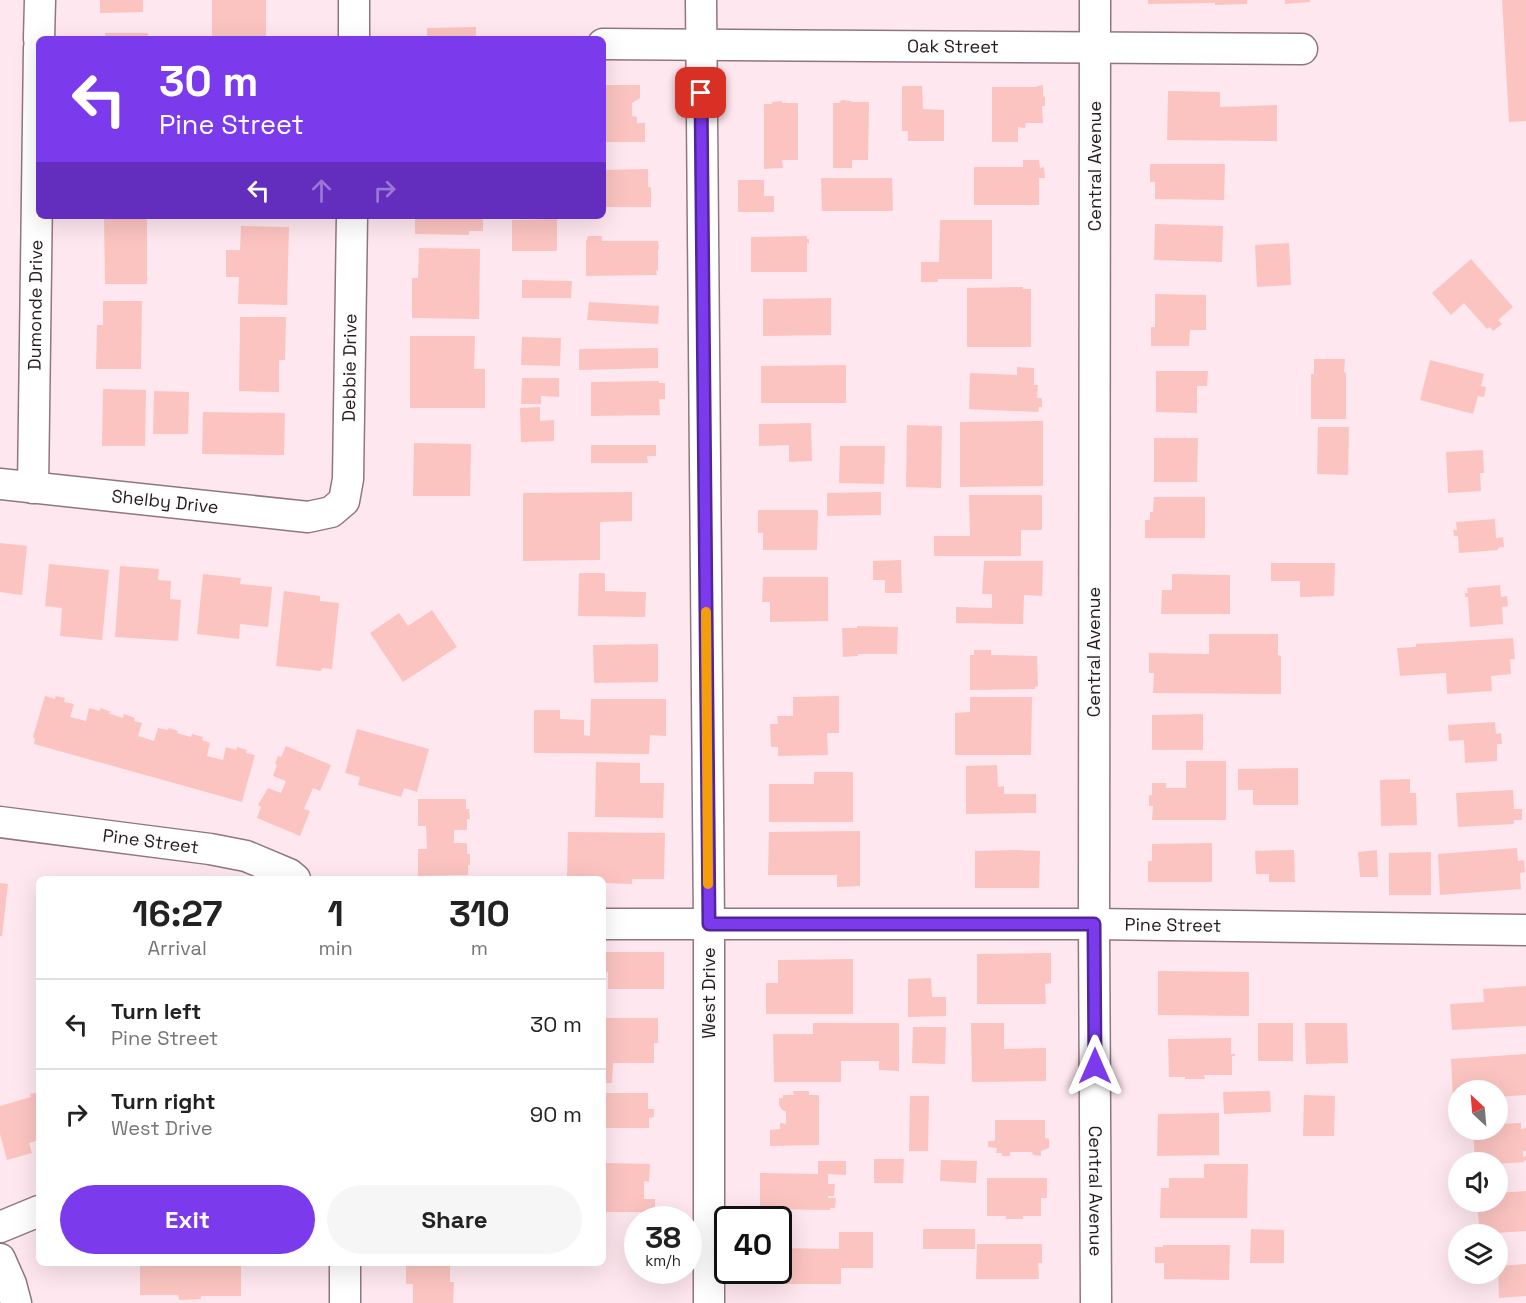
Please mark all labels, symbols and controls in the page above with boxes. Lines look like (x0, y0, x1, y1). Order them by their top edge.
street label: Oak Street (907, 34, 999, 58)
text: 30 m (159, 55, 258, 108)
icon: left (60, 60, 138, 138)
pin (675, 67, 726, 118)
icon: arrive (684, 76, 717, 109)
street label: Central Avenue (1083, 101, 1106, 231)
text: Pine Street (159, 107, 304, 142)
icon: left (242, 174, 275, 207)
icon: ahead (305, 174, 338, 207)
icon: right (368, 174, 401, 207)
street label: Dumonde Drive (23, 240, 47, 370)
street label: Debbie Drive (337, 313, 362, 422)
street label: Shelby Drive (110, 484, 220, 518)
street label: Central Avenue (1082, 587, 1105, 717)
street label: Pine Street (101, 823, 200, 858)
text: 16:27 (132, 891, 222, 937)
text: 1 (328, 891, 344, 937)
text: 310 (449, 891, 510, 937)
street label: Pine Street (1125, 912, 1221, 937)
text: Arrival (148, 935, 207, 961)
text: min (319, 935, 353, 961)
text: m (471, 935, 488, 961)
street label: West Drive (697, 947, 720, 1039)
text: Turn left (111, 997, 201, 1025)
icon: left (60, 1008, 93, 1041)
text: 30 m (530, 1010, 582, 1038)
text: Pine Street (111, 1025, 218, 1051)
position arrow (1063, 1034, 1127, 1098)
north arrow (1448, 1080, 1508, 1140)
map controls (1448, 1080, 1508, 1284)
text: Turn right (111, 1087, 216, 1115)
icon: right (60, 1098, 93, 1131)
text: 90 m (530, 1100, 582, 1128)
text: West Drive (111, 1115, 213, 1141)
street label: Central Avenue (1084, 1126, 1108, 1256)
button: sound (1448, 1152, 1508, 1212)
button: Exit (60, 1185, 315, 1254)
button: Share (327, 1185, 582, 1254)
speed limit sign: 40 (714, 1206, 792, 1284)
text: 38 (645, 1218, 681, 1257)
button: layers (1448, 1224, 1508, 1284)
text: km/h (645, 1251, 681, 1270)

